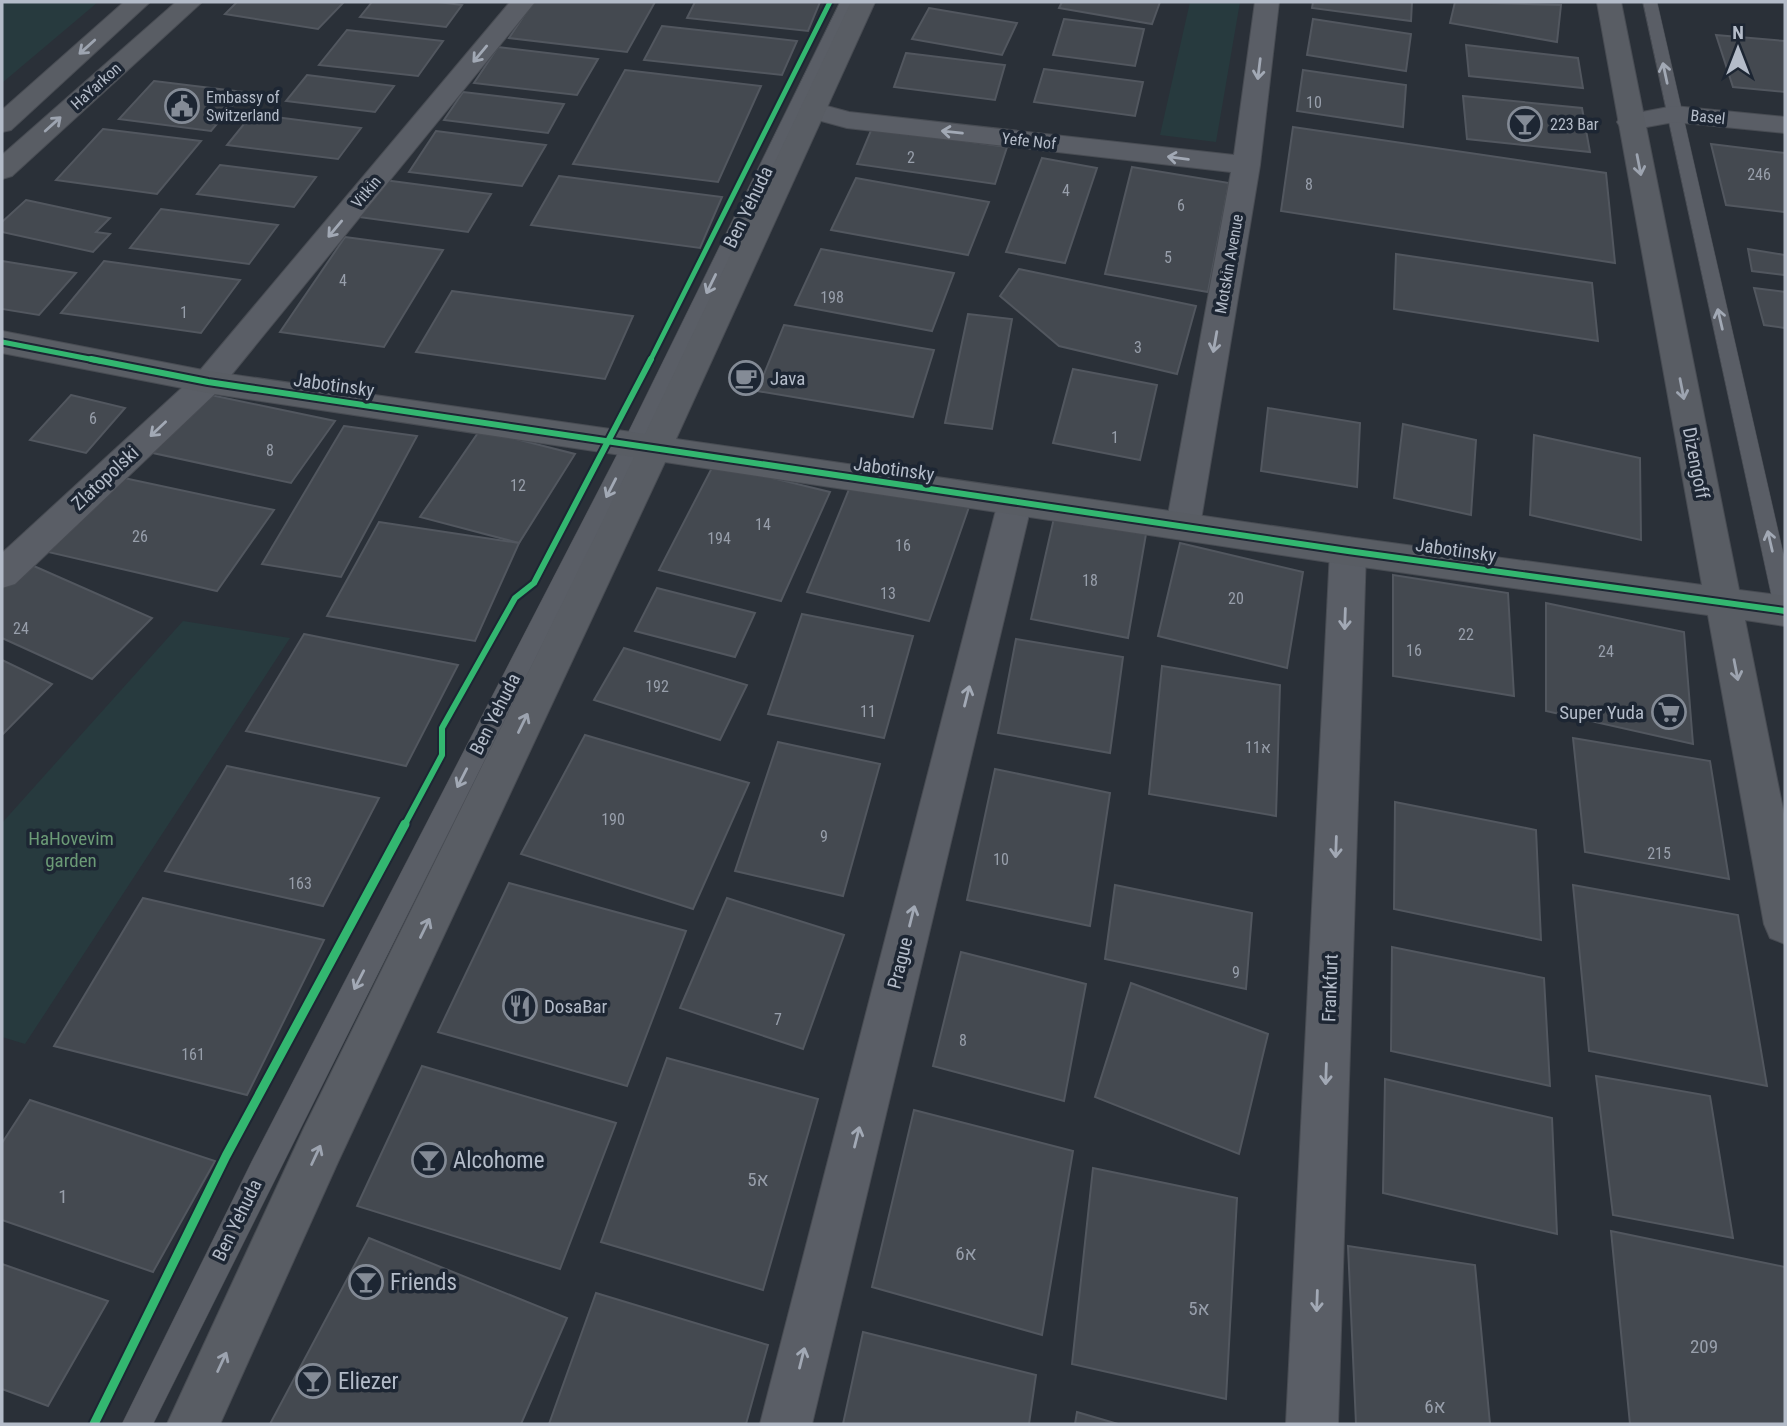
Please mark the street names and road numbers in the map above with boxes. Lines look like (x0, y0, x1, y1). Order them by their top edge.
street label: HaYarkon (67, 59, 125, 113)
street label: Basel (1690, 106, 1726, 128)
street label: Yefe Nof (1001, 129, 1057, 153)
street label: Ben Yehuda (718, 162, 778, 252)
street label: Vitkin (347, 172, 385, 212)
street label: Motskin Avenue (1211, 213, 1247, 315)
street label: Jabotinsky (292, 368, 376, 402)
street label: Dizengoff (1678, 425, 1714, 501)
street label: Zlatopolski (67, 441, 143, 515)
street label: Jabotinsky (852, 452, 936, 486)
street label: Jabotinsky (1414, 533, 1498, 567)
street label: Ben Yehuda (465, 670, 525, 758)
street label: Prague (882, 935, 918, 991)
street label: Frankfurt (1317, 953, 1343, 1023)
street label: Ben Yehuda (207, 1175, 267, 1265)

